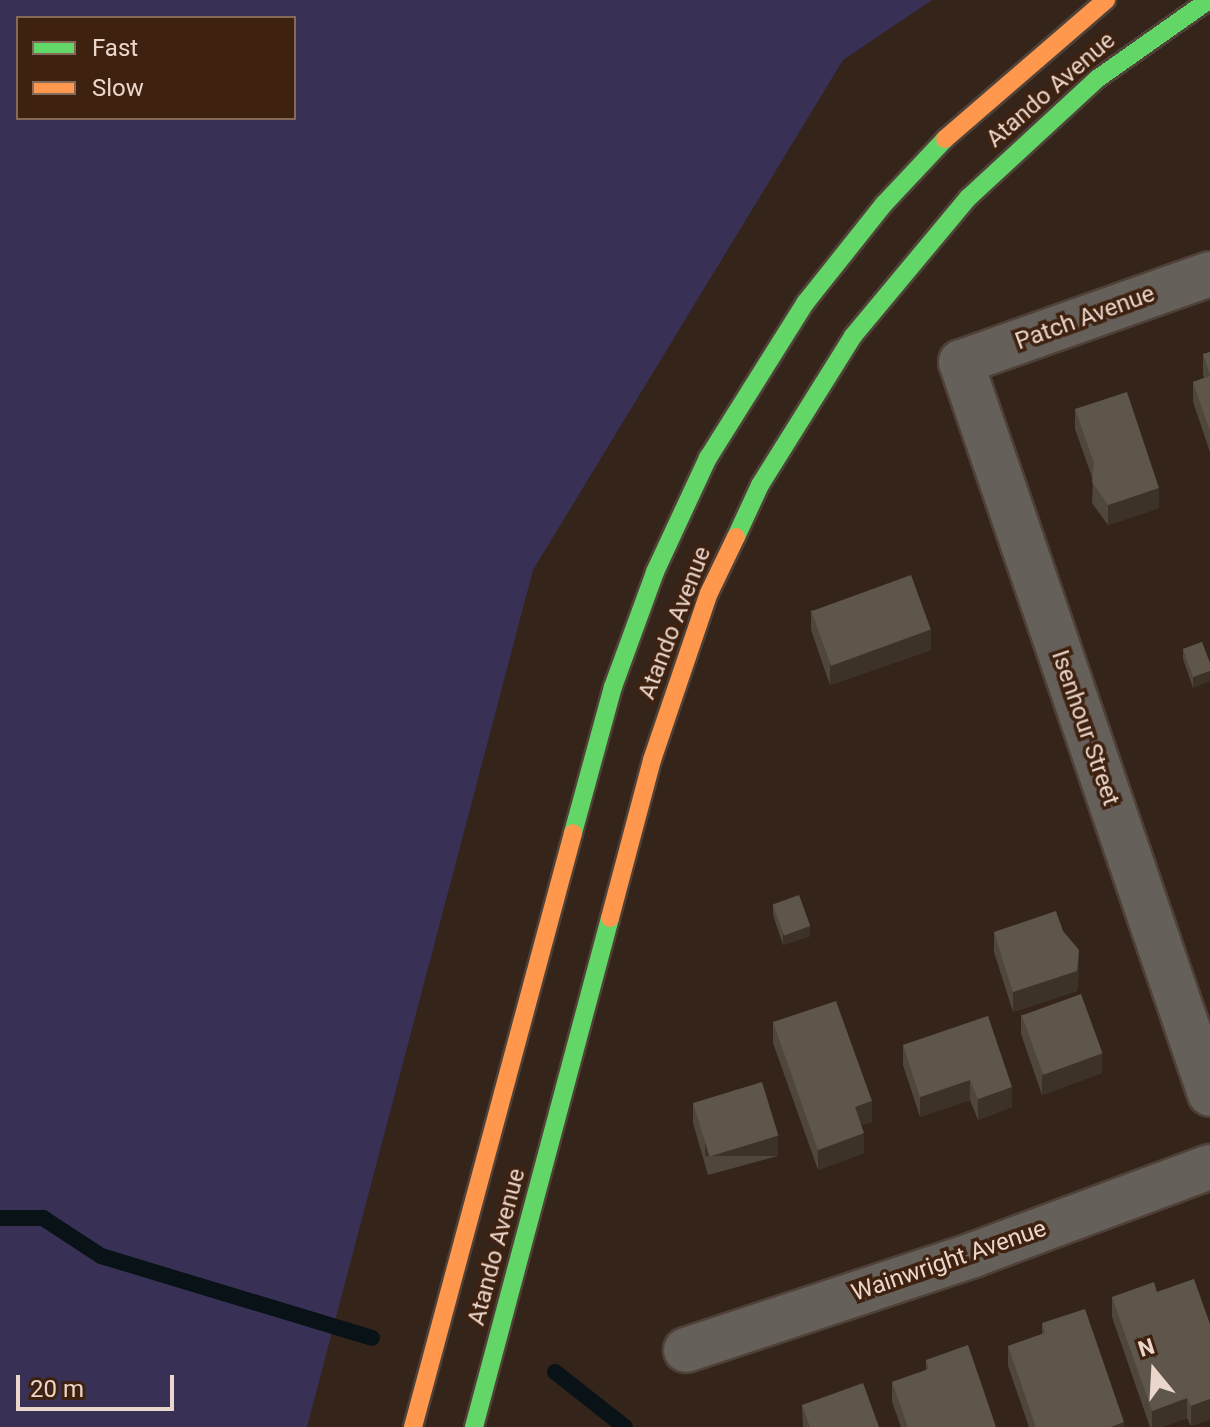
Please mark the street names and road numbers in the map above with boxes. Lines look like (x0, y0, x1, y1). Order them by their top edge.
street label: Atando Avenue (981, 26, 1121, 154)
street label: Patch Avenue (1011, 279, 1159, 357)
street label: Atando Avenue (633, 543, 717, 703)
street label: Isenhour Street (1045, 647, 1125, 809)
street label: Atando Avenue (462, 1165, 532, 1329)
street label: Wainwright Avenue (848, 1214, 1050, 1308)

